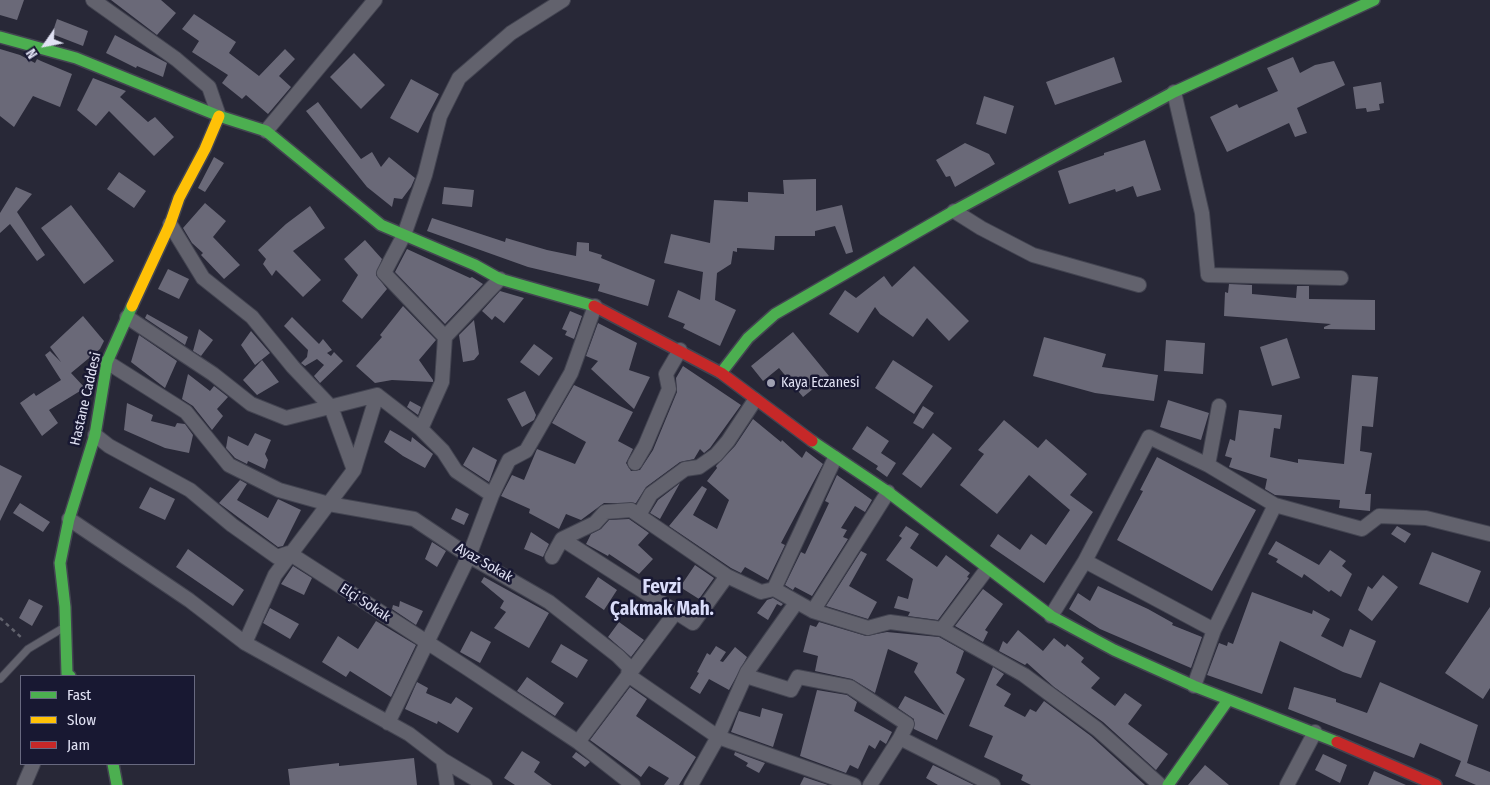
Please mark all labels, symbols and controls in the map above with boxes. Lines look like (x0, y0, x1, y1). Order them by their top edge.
north arrow (20, 20, 70, 70)
text: N (23, 45, 41, 62)
street label: Hastane Caddesi (67, 351, 105, 447)
place label: Kaya Eczanesi (781, 375, 859, 391)
marker: Kaya Eczanesi (765, 377, 777, 389)
street label: Ayaz Sokak (452, 540, 516, 586)
district label: Fevzi Çakmak Mah. (610, 577, 714, 621)
street label: Elçi Sokak (337, 580, 393, 626)
legend (20, 675, 195, 765)
text: Fast (67, 686, 91, 704)
text: Slow (67, 711, 96, 729)
text: Jam (67, 736, 90, 754)

